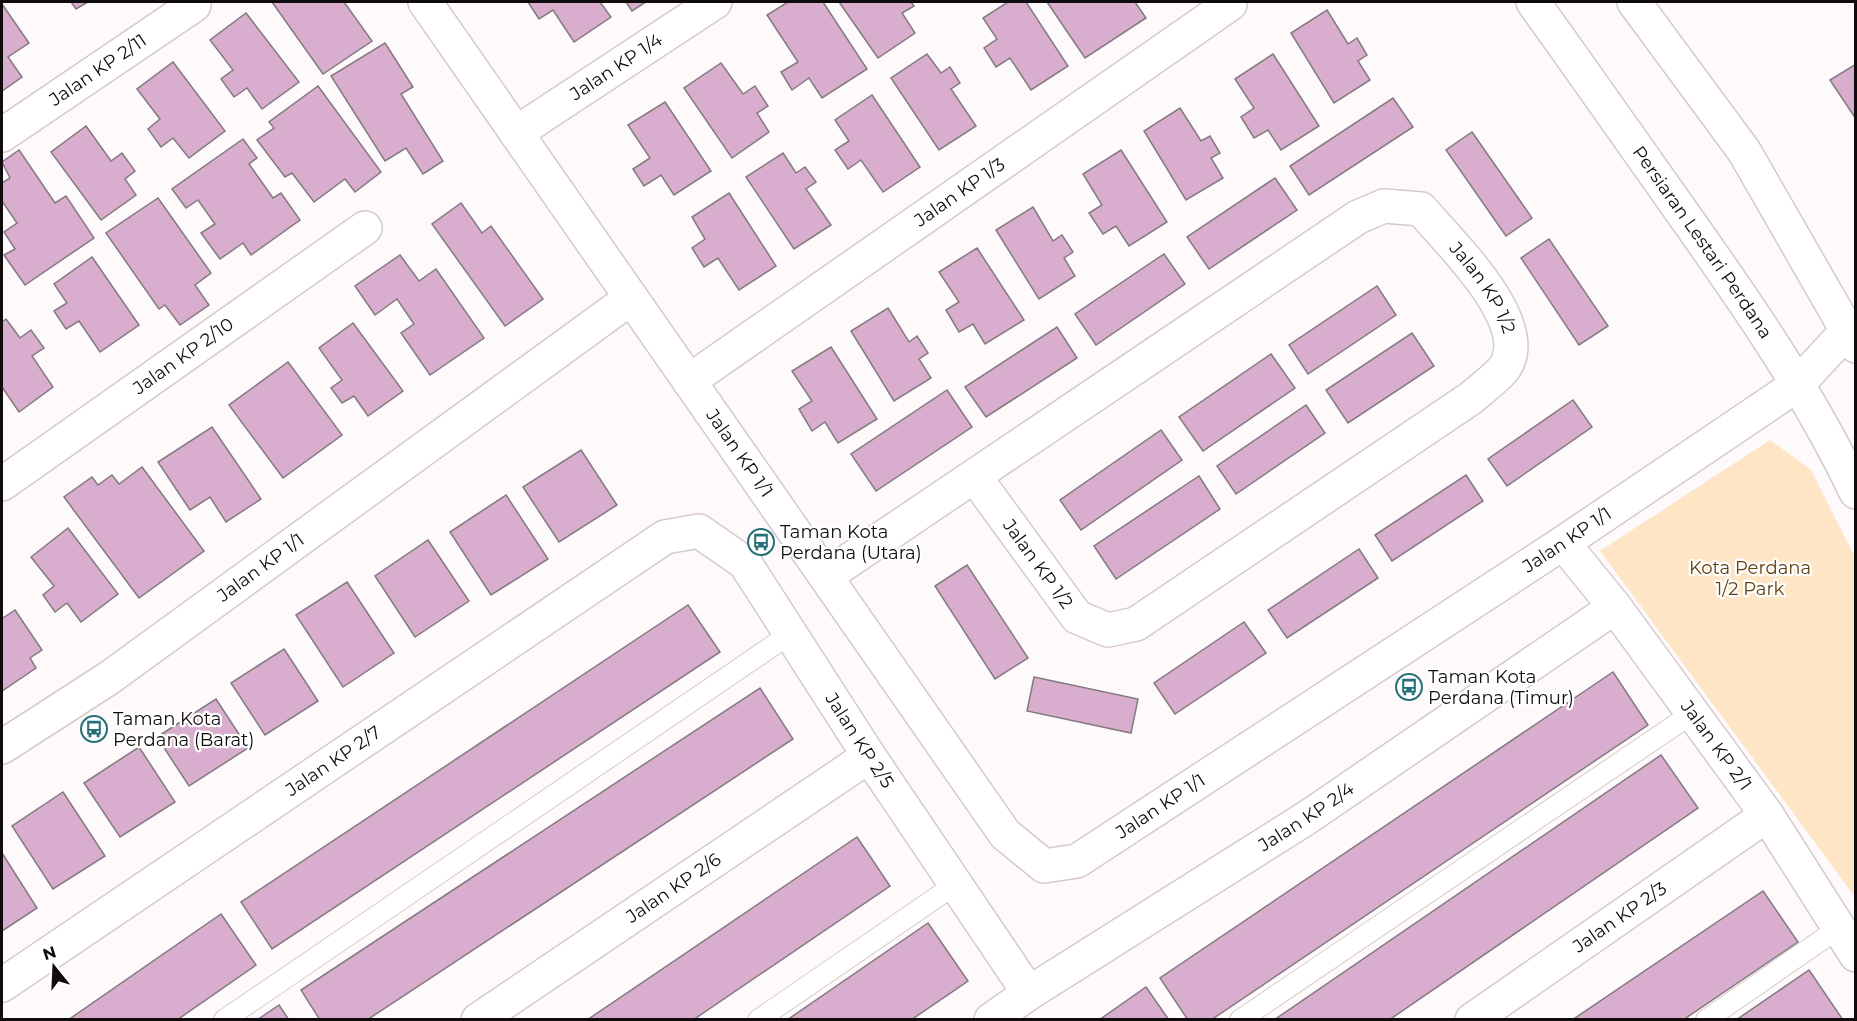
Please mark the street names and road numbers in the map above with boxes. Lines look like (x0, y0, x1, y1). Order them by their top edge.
street label: Jalan KP 2/11 (44, 29, 151, 111)
street label: Jalan KP 1/4 (565, 29, 667, 106)
street label: Persiaran Lestari Perdana (1628, 142, 1777, 343)
street label: Jalan KP 1/3 (909, 153, 1009, 232)
street label: Jalan KP 1/2 (1444, 237, 1520, 336)
street label: Jalan KP 2/10 (128, 313, 238, 400)
street label: Jalan KP 1/1 (701, 404, 778, 501)
street label: Jalan KP 1/1 (1518, 502, 1616, 578)
street label: Jalan KP 1/2 (998, 514, 1078, 613)
street label: Jalan KP 1/1 (212, 529, 308, 607)
street label: Jalan KP 2/5 (820, 688, 899, 792)
street label: Jalan KP 2/1 (1675, 695, 1756, 795)
street label: Jalan KP 2/7 (281, 721, 385, 801)
street label: Jalan KP 1/1 (1111, 769, 1209, 844)
street label: Jalan KP 2/4 (1254, 778, 1358, 857)
street label: Jalan KP 2/6 (621, 848, 725, 928)
street label: Jalan KP 2/3 (1568, 877, 1671, 958)

